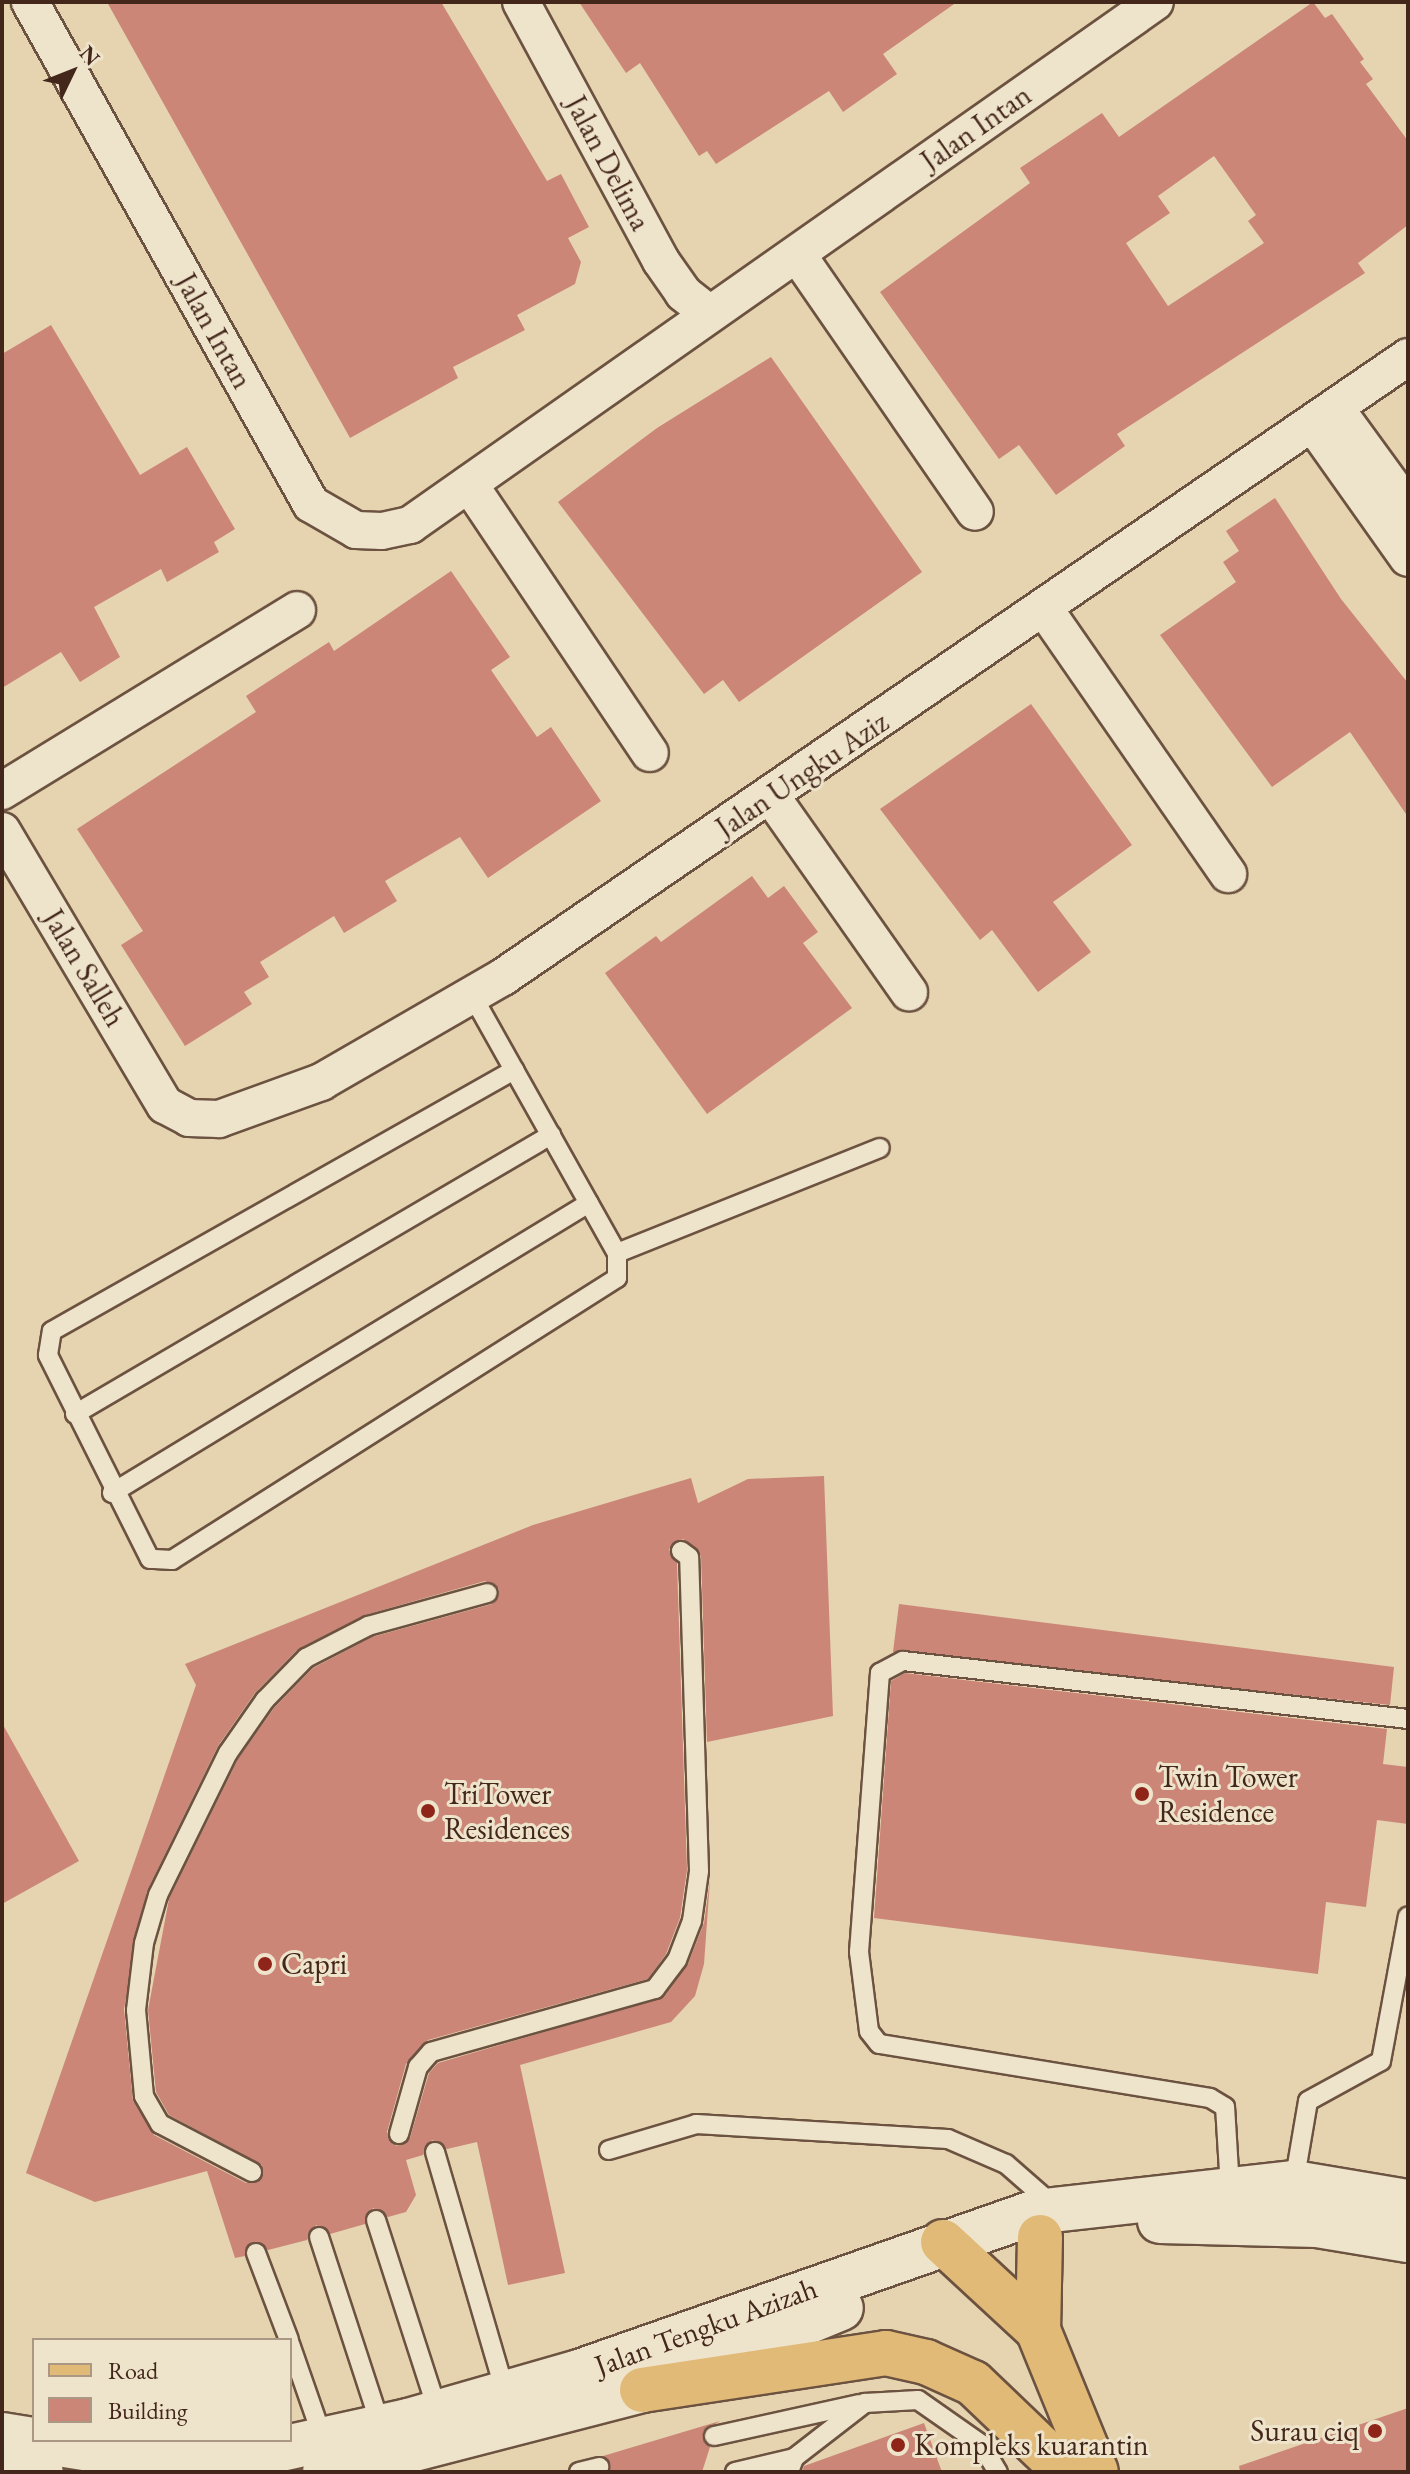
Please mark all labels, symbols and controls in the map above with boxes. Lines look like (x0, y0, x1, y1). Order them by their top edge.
north arrow (32, 32, 112, 112)
text: N (73, 39, 107, 72)
street label: Jalan Intan (914, 77, 1038, 179)
street label: Jalan Delima (558, 89, 658, 237)
street label: Jalan Intan (168, 267, 260, 395)
street label: Jalan Ungku Aziz (709, 704, 895, 846)
street label: Jalan Salleh (35, 903, 133, 1033)
place label: Twin Tower Residence (1158, 1759, 1298, 1830)
place label: TriTower Residences (444, 1776, 570, 1846)
marker: Twin Tower Residence (1133, 1785, 1151, 1803)
marker: TriTower Residences (419, 1802, 437, 1820)
place label: Capri (281, 1946, 347, 1982)
marker: Capri (256, 1955, 274, 1973)
street label: Jalan Tengku Azizah (590, 2270, 822, 2384)
legend (32, 2338, 292, 2442)
text: Road (108, 2355, 158, 2386)
text: Building (108, 2395, 188, 2426)
place label: Surau ciq (1250, 2413, 1359, 2449)
marker: Surau ciq (1366, 2422, 1384, 2440)
place label: Kompleks kuarantin (914, 2427, 1149, 2463)
marker: Kompleks kuarantin (889, 2436, 907, 2454)

